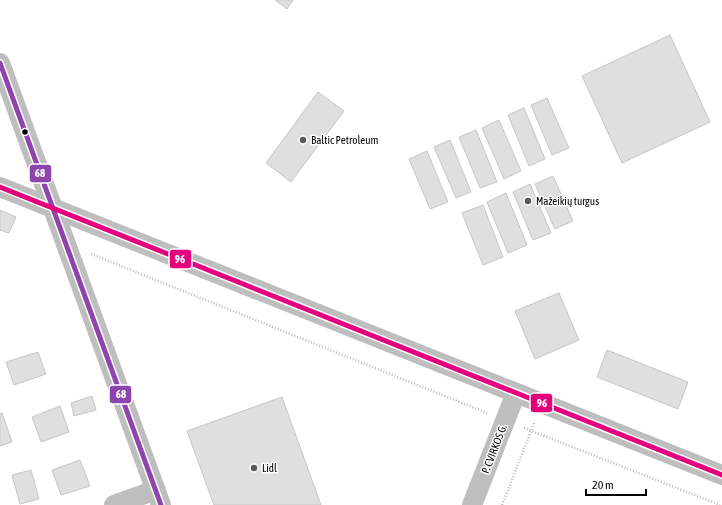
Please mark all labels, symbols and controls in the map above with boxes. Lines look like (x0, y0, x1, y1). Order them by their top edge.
unlabelled marker (20, 127, 30, 137)
place label: Baltic Petroleum (311, 134, 378, 146)
marker: Baltic Petroleum (298, 135, 308, 145)
line badge: 68 (29, 164, 52, 183)
text: 68 (35, 167, 45, 179)
place label: Mažeikių turgus (536, 195, 599, 207)
marker: Mažeikių turgus (523, 196, 533, 206)
line badge: 96 (169, 249, 192, 269)
text: 96 (175, 253, 185, 265)
line badge: 68 (109, 385, 132, 404)
text: 68 (116, 388, 126, 400)
line badge: 96 (530, 393, 553, 413)
text: 96 (537, 397, 547, 409)
street label: P. CVIRKOS G. (479, 423, 509, 475)
place label: Lidl (262, 462, 277, 474)
marker: Lidl (249, 463, 259, 473)
scale bar (586, 471, 646, 497)
text: 20 m (592, 478, 614, 492)

